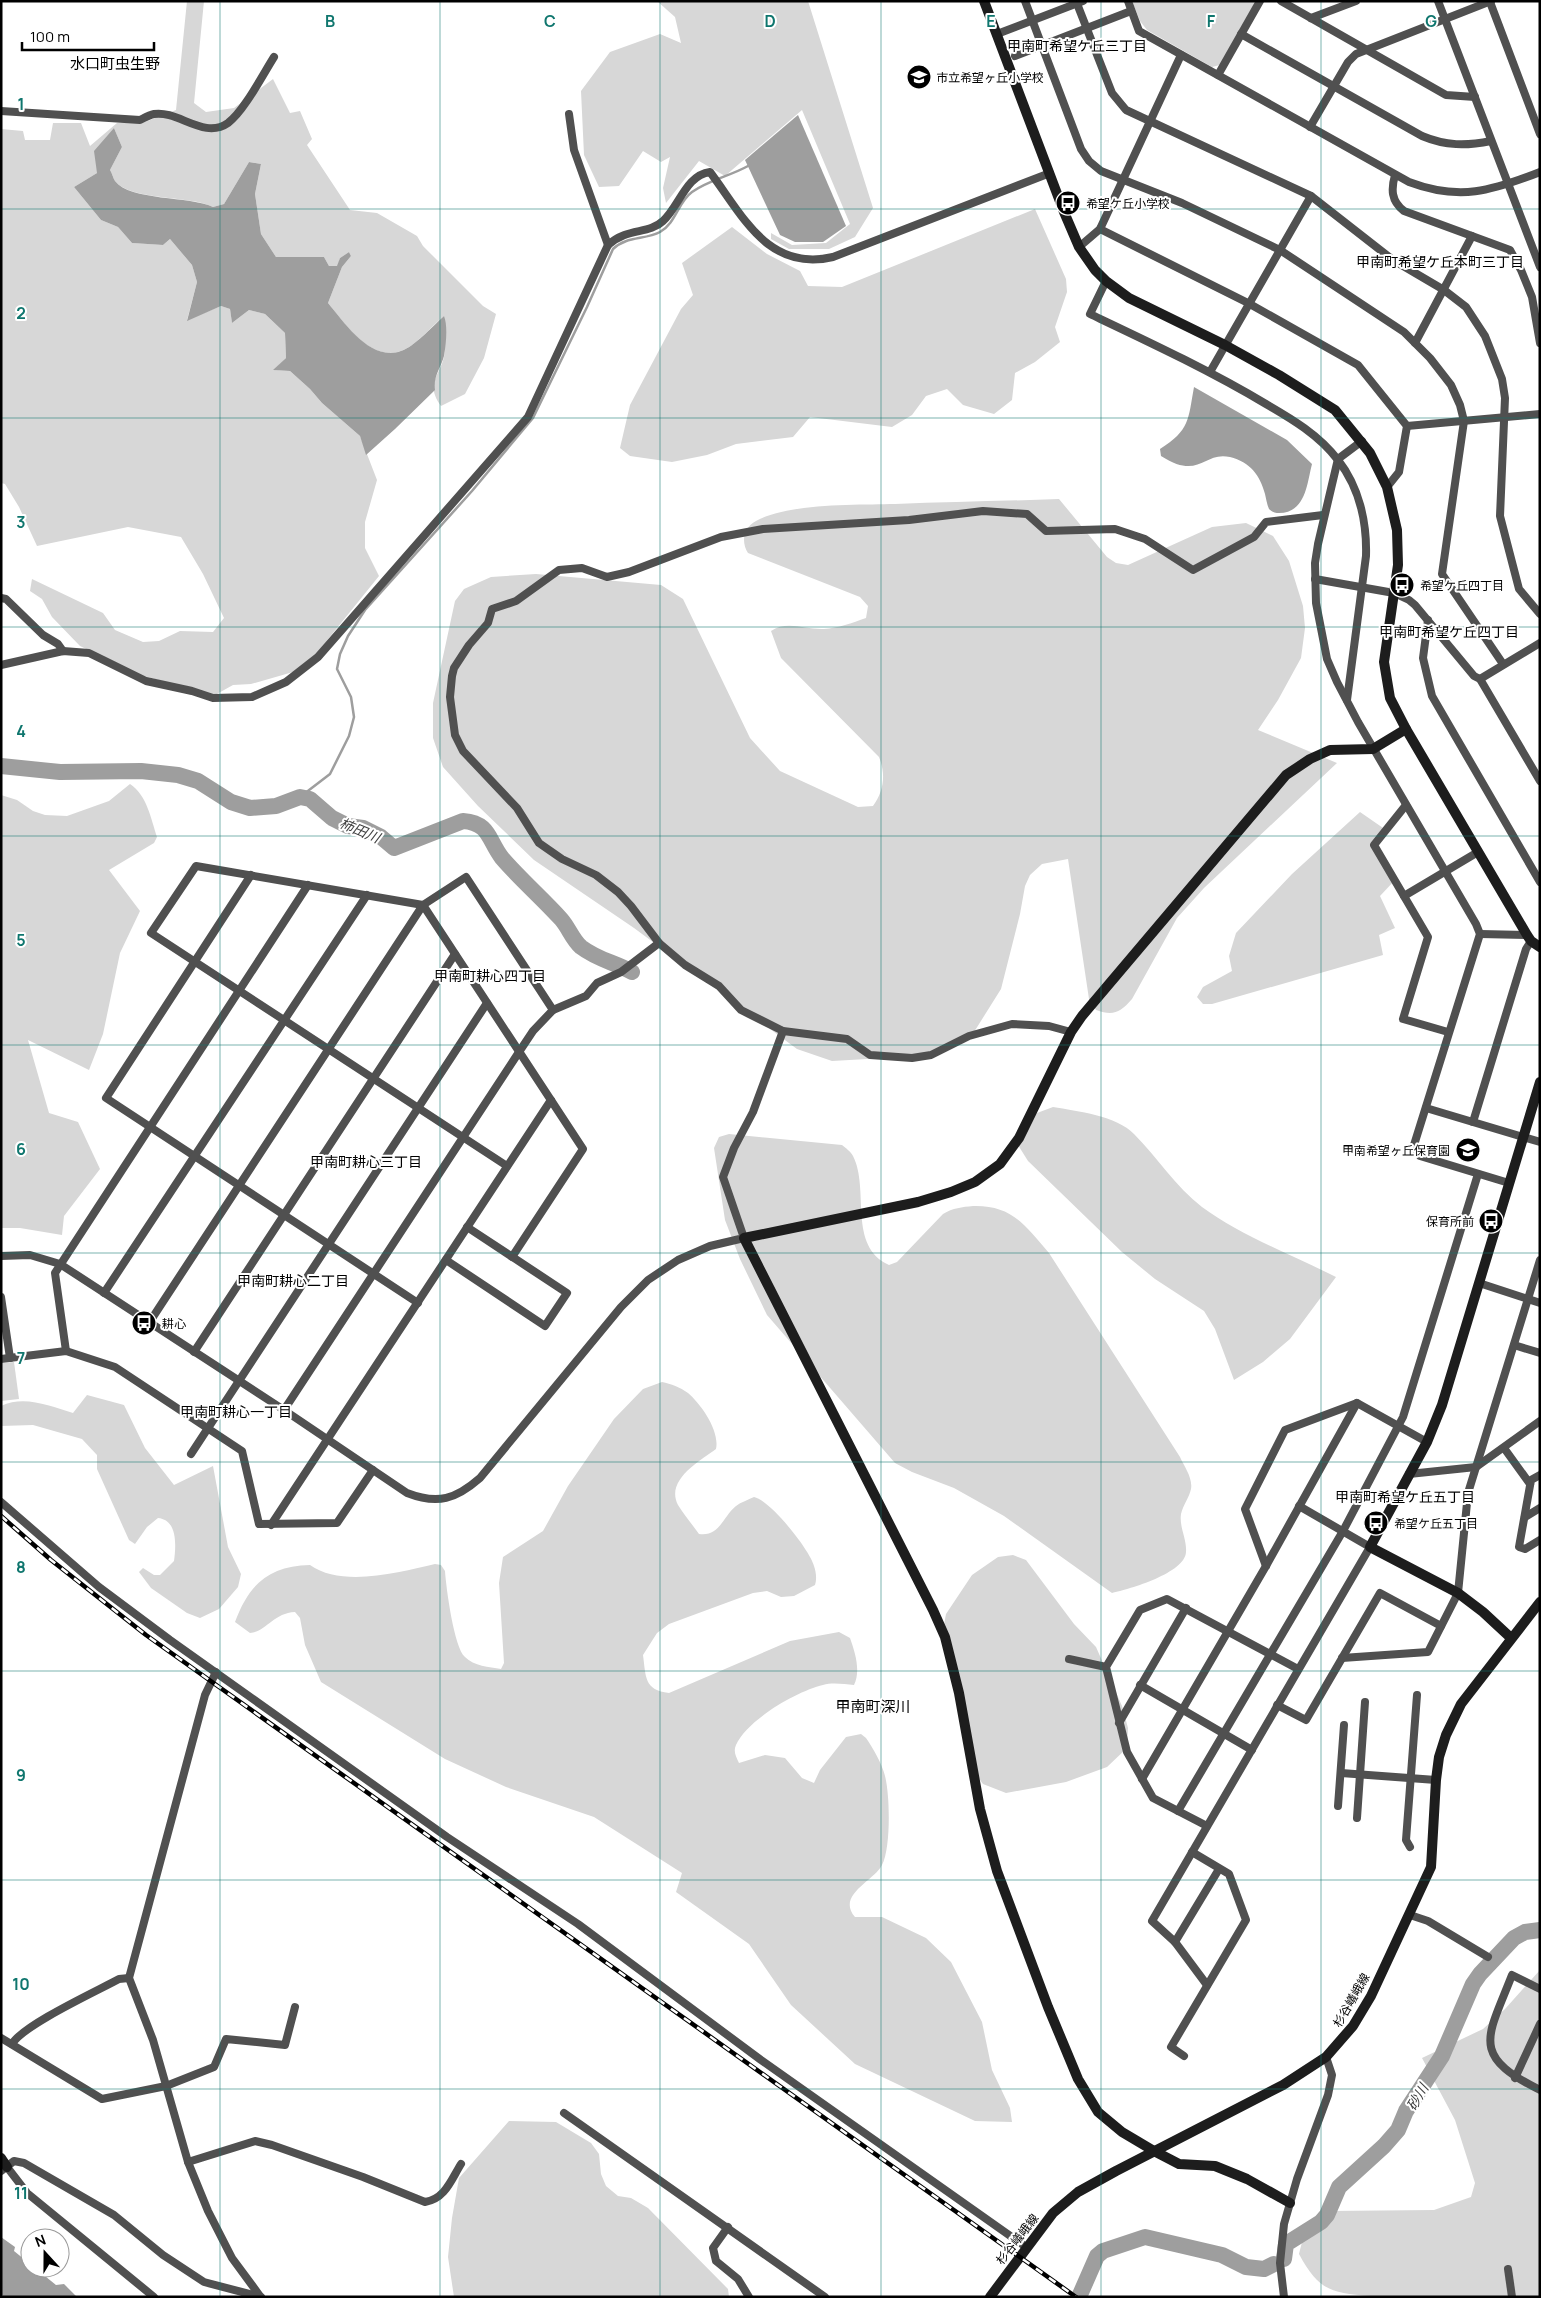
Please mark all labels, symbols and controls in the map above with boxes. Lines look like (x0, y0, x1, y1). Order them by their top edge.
text: B (325, 10, 335, 32)
text: C (544, 10, 556, 32)
text: D (764, 10, 776, 32)
text: E (986, 10, 996, 32)
text: F (1207, 10, 1216, 32)
text: G (1425, 10, 1437, 32)
scale bar (22, 20, 155, 52)
text: 100 m (30, 26, 70, 47)
district label: 甲南町希望ケ丘三丁目 (1007, 36, 1147, 55)
district label: 水口町虫生野 (70, 53, 160, 74)
school or university icon: 市立希望ヶ丘小学校 (906, 64, 932, 90)
place label: 市立希望ヶ丘小学校 (936, 69, 1044, 86)
text: 1 (17, 93, 25, 115)
bus stop icon: 希望ケ丘小学校 (1055, 190, 1081, 216)
place label: 希望ケ丘小学校 (1086, 195, 1170, 212)
district label: 甲南町希望ケ丘本町三丁目 (1356, 252, 1524, 271)
text: 2 (16, 302, 26, 324)
text: 3 (16, 511, 26, 533)
bus stop icon: 希望ケ丘四丁目 (1389, 572, 1415, 598)
place label: 希望ケ丘四丁目 (1420, 577, 1504, 594)
district label: 甲南町希望ケ丘四丁目 (1379, 622, 1519, 641)
text: 4 (16, 720, 26, 742)
water label: 柿田川 (337, 813, 385, 848)
text: 5 (16, 929, 26, 951)
district label: 甲南町耕心四丁目 (434, 966, 546, 985)
school or university icon: 甲南希望ヶ丘保育園 (1455, 1137, 1481, 1163)
text: 6 (16, 1138, 26, 1160)
place label: 甲南希望ヶ丘保育園 (1342, 1142, 1450, 1159)
district label: 甲南町耕心三丁目 (310, 1152, 422, 1171)
bus stop icon: 保育所前 (1478, 1208, 1504, 1234)
place label: 保育所前 (1426, 1213, 1474, 1230)
district label: 甲南町耕心二丁目 (237, 1271, 349, 1290)
bus stop icon: 耕心 (131, 1310, 157, 1336)
place label: 耕心 (162, 1315, 186, 1332)
text: 7 (17, 1347, 25, 1369)
district label: 甲南町耕心一丁目 (180, 1402, 292, 1421)
district label: 甲南町希望ケ丘五丁目 (1335, 1487, 1475, 1506)
bus stop icon: 希望ケ丘五丁目 (1363, 1510, 1389, 1536)
place label: 希望ケ丘五丁目 (1394, 1515, 1478, 1532)
text: 8 (16, 1556, 26, 1578)
district label: 甲南町深川 (835, 1696, 911, 1717)
text: 9 (16, 1764, 26, 1786)
street label: 杉谷嶬峨線 (1329, 1970, 1373, 2030)
text: 10 (12, 1973, 30, 1995)
water label: 砂川 (1402, 2078, 1433, 2114)
text: 11 (14, 2182, 28, 2204)
street label: 杉谷嶬峨線 (992, 2210, 1042, 2268)
north arrow (20, 2228, 70, 2278)
text: N (32, 2230, 48, 2251)

